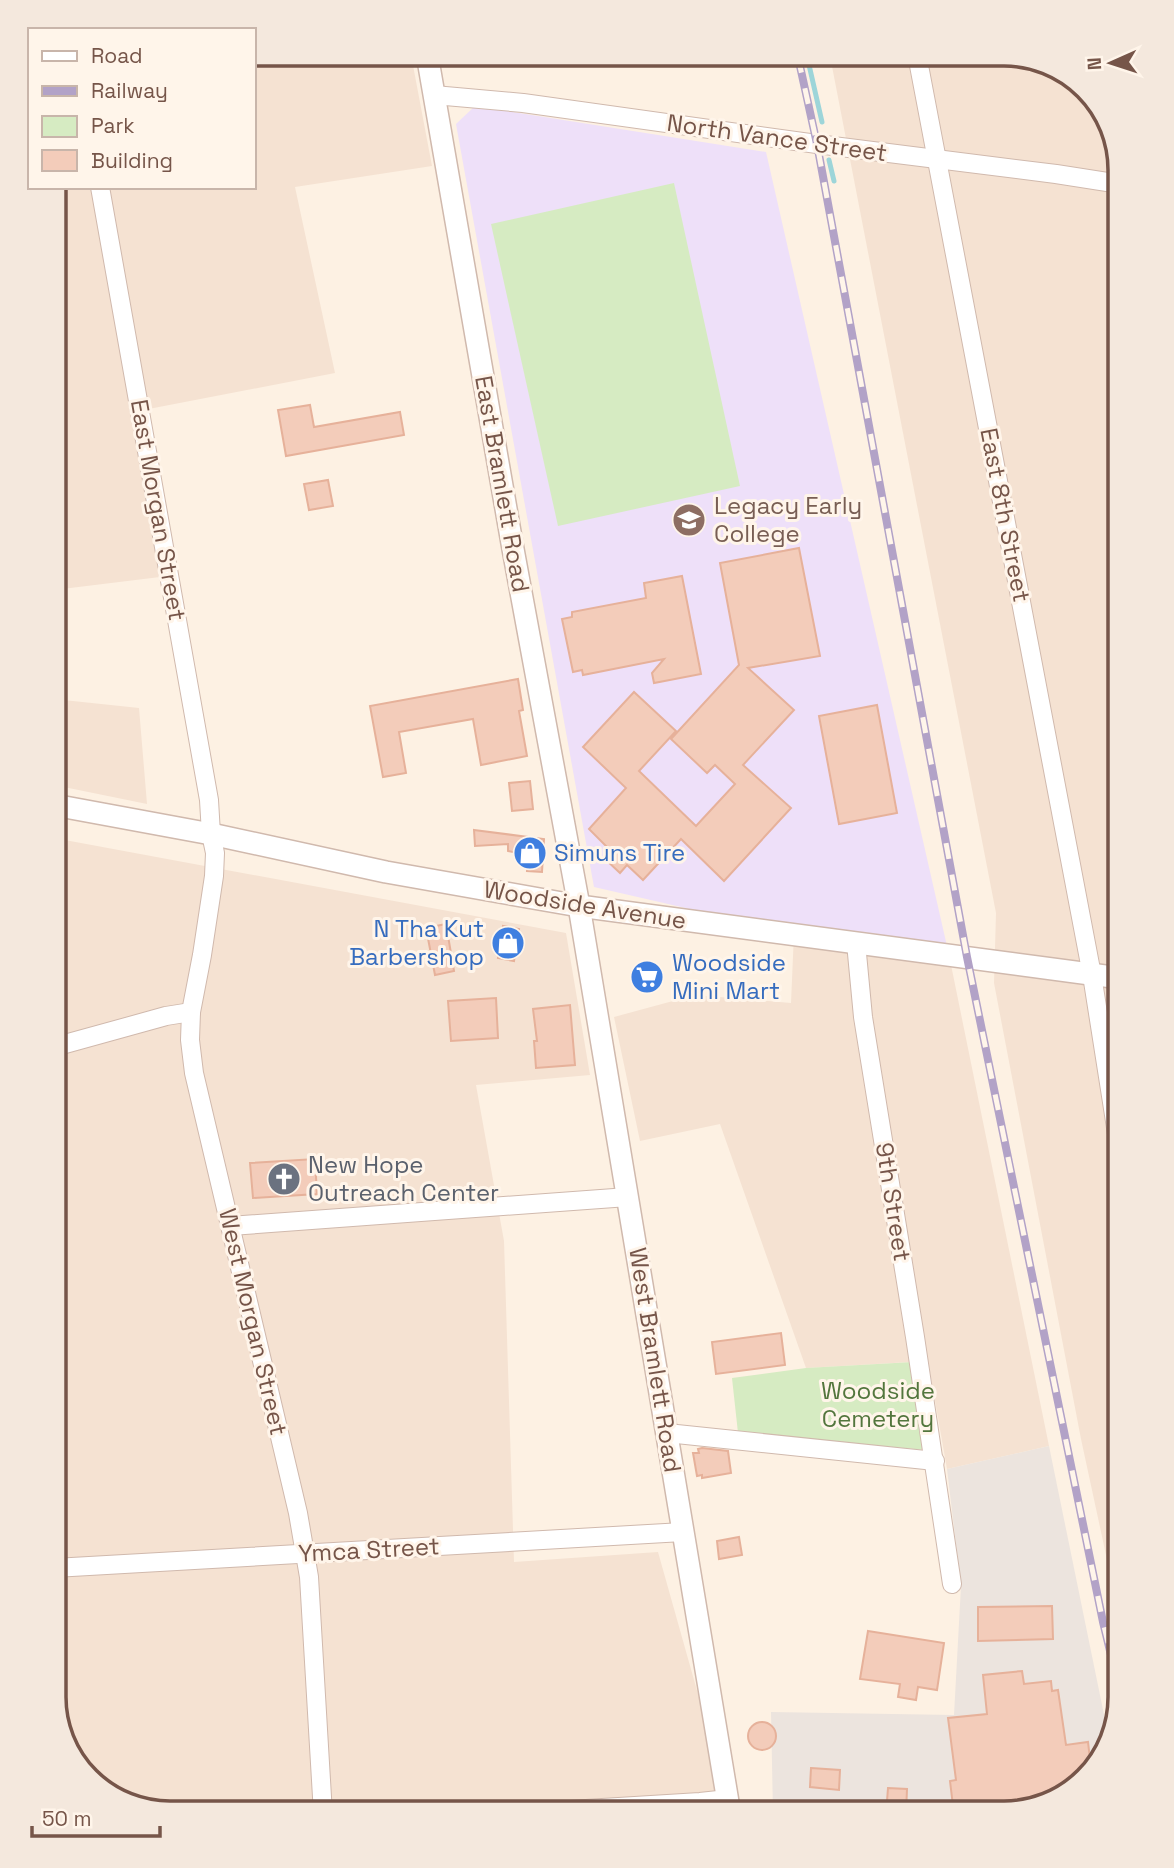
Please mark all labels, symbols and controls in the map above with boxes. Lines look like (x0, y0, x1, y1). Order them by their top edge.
legend (28, 28, 256, 189)
north arrow (1076, 28, 1146, 98)
text: Road (91, 42, 143, 69)
text: N (1082, 57, 1107, 71)
text: Railway (91, 77, 168, 104)
street label: North Vance Street (665, 107, 889, 168)
text: Park (91, 112, 135, 139)
text: Building (91, 147, 173, 174)
street label: East Bramlett Road (468, 373, 537, 595)
street label: East Morgan Street (124, 397, 193, 623)
street label: East 8th Street (973, 425, 1038, 605)
place label: Legacy Early College (714, 490, 862, 549)
school or university icon: Legacy Early College (670, 501, 708, 539)
shop icon: Simuns Tire (511, 834, 549, 872)
place label: Simuns Tire (554, 837, 685, 868)
street label: Woodside Avenue (482, 873, 689, 936)
place label: N Tha Kut Barbershop (349, 913, 484, 972)
shop icon: N Tha Kut Barbershop (489, 924, 527, 962)
place label: Woodside Mini Mart (672, 947, 786, 1006)
supermarket icon: Woodside Mini Mart (628, 958, 666, 996)
street label: 9th Street (869, 1140, 918, 1264)
place label: New Hope Outreach Center (308, 1149, 499, 1208)
church icon: New Hope Outreach Center (265, 1160, 303, 1198)
street label: West Morgan Street (212, 1205, 295, 1438)
street label: West Bramlett Road (622, 1245, 689, 1475)
park label: Woodside Cemetery (821, 1375, 935, 1434)
street label: Ymca Street (298, 1530, 440, 1569)
scale bar (32, 1794, 159, 1838)
text: 50 m (42, 1805, 92, 1832)

